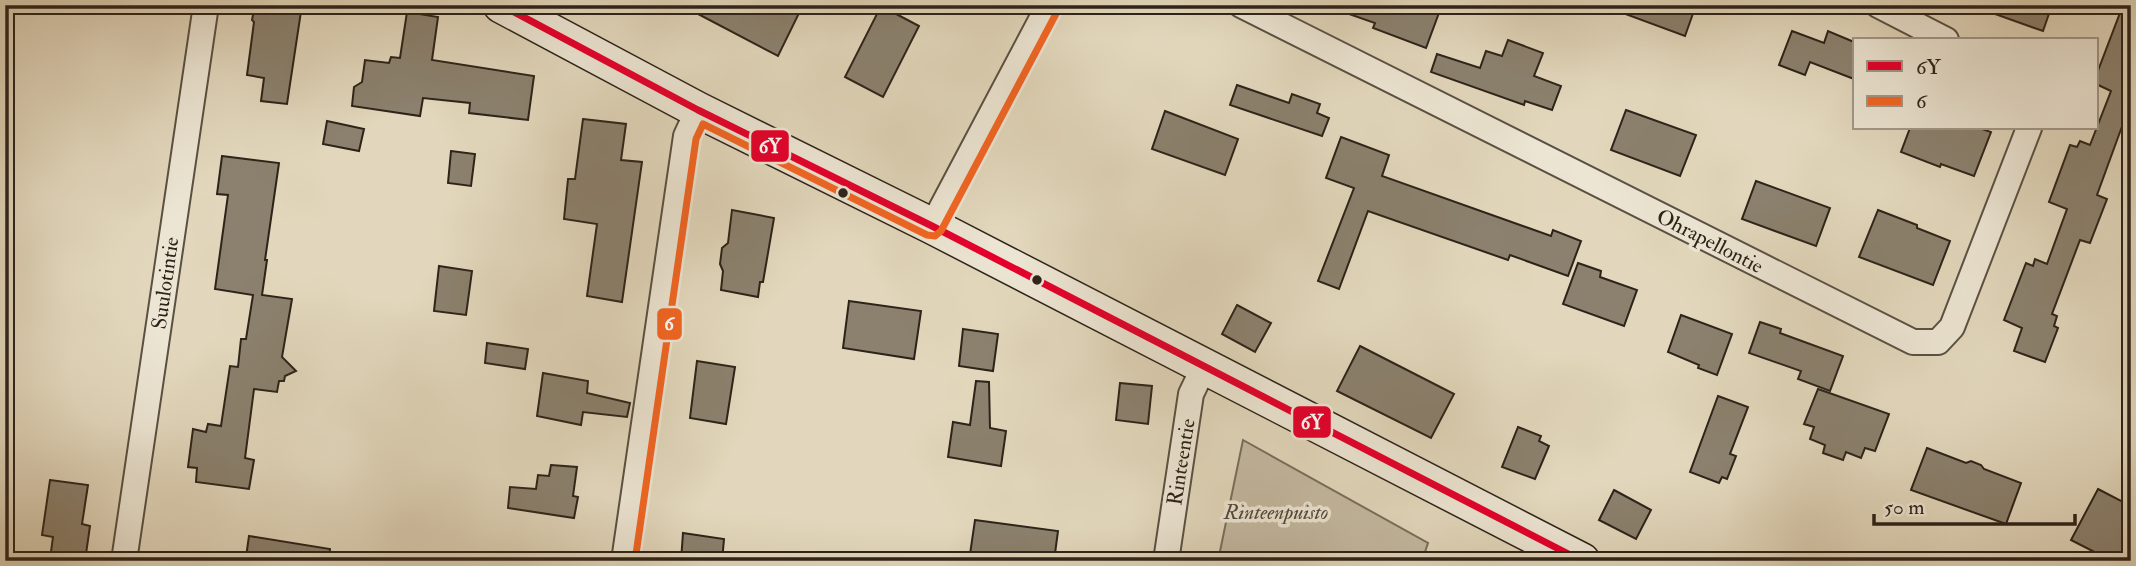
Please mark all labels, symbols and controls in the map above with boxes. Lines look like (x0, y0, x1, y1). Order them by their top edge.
legend (1853, 38, 2098, 130)
text: 6Y (1916, 54, 1942, 81)
text: 6 (1916, 88, 1928, 115)
line badge: 6Y (750, 129, 790, 163)
text: 6Y (759, 135, 782, 159)
unlabelled marker (836, 186, 850, 200)
street label: Ohrapellontie (1652, 203, 1768, 280)
street label: Suulotintie (146, 235, 185, 331)
unlabelled marker (1030, 273, 1044, 287)
line badge: 6 (656, 307, 683, 341)
text: 6 (664, 312, 675, 336)
line badge: 6Y (1292, 405, 1332, 439)
text: 6Y (1301, 411, 1324, 435)
street label: Rinteentie (1161, 417, 1202, 507)
scale bar (1874, 482, 2075, 526)
text: 50 m (1884, 494, 1925, 521)
park label: Rinteenpuisto (1223, 499, 1328, 526)

